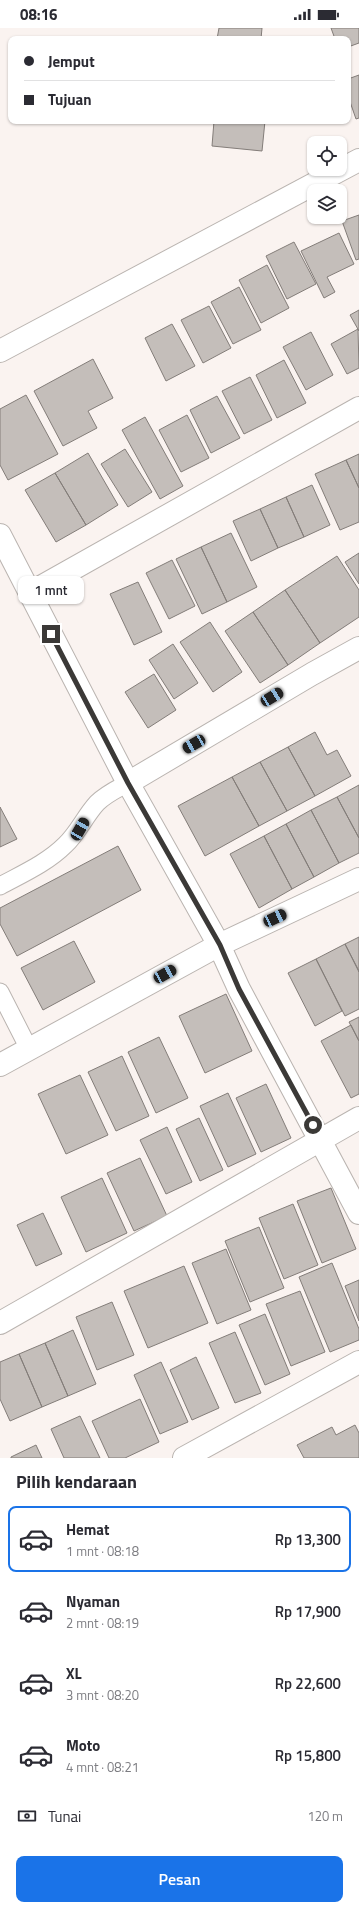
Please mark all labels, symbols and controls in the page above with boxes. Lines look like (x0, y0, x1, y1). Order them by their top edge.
text: 08:16 (20, 3, 57, 26)
text: Jemput (48, 50, 95, 73)
text: Tujuan (48, 88, 92, 111)
map controls (307, 136, 347, 224)
button: locate (307, 136, 347, 176)
button: layers (307, 184, 347, 224)
callout: 1 mnt (18, 576, 84, 604)
text: 1 mnt (35, 580, 67, 600)
route end (42, 625, 60, 643)
car (259, 686, 285, 708)
car (181, 733, 207, 755)
car (69, 816, 91, 842)
car (262, 907, 288, 929)
car (152, 963, 178, 985)
route start (304, 1116, 322, 1134)
text: Pilih kendaraan (16, 1468, 137, 1495)
text: Hemat (66, 1518, 109, 1541)
icon: car (18, 1521, 54, 1557)
text: Rp 13,300 (275, 1528, 341, 1551)
text: 1 mnt · 08:18 (66, 1541, 139, 1561)
text: Nyaman (66, 1590, 120, 1613)
icon: car (18, 1593, 54, 1629)
text: Rp 17,900 (275, 1600, 341, 1623)
text: 2 mnt · 08:19 (66, 1613, 139, 1633)
text: XL (66, 1662, 82, 1685)
icon: car (18, 1665, 54, 1701)
text: Rp 22,600 (275, 1672, 341, 1695)
text: 3 mnt · 08:20 (66, 1685, 139, 1705)
text: Moto (66, 1734, 100, 1757)
icon: car (18, 1737, 54, 1773)
text: Rp 15,800 (275, 1744, 341, 1767)
text: 4 mnt · 08:21 (66, 1757, 139, 1777)
icon: cash (16, 1805, 38, 1827)
text: Tunai (48, 1805, 81, 1828)
text: 120 m (307, 1806, 343, 1826)
button: Pesan (16, 1856, 343, 1902)

